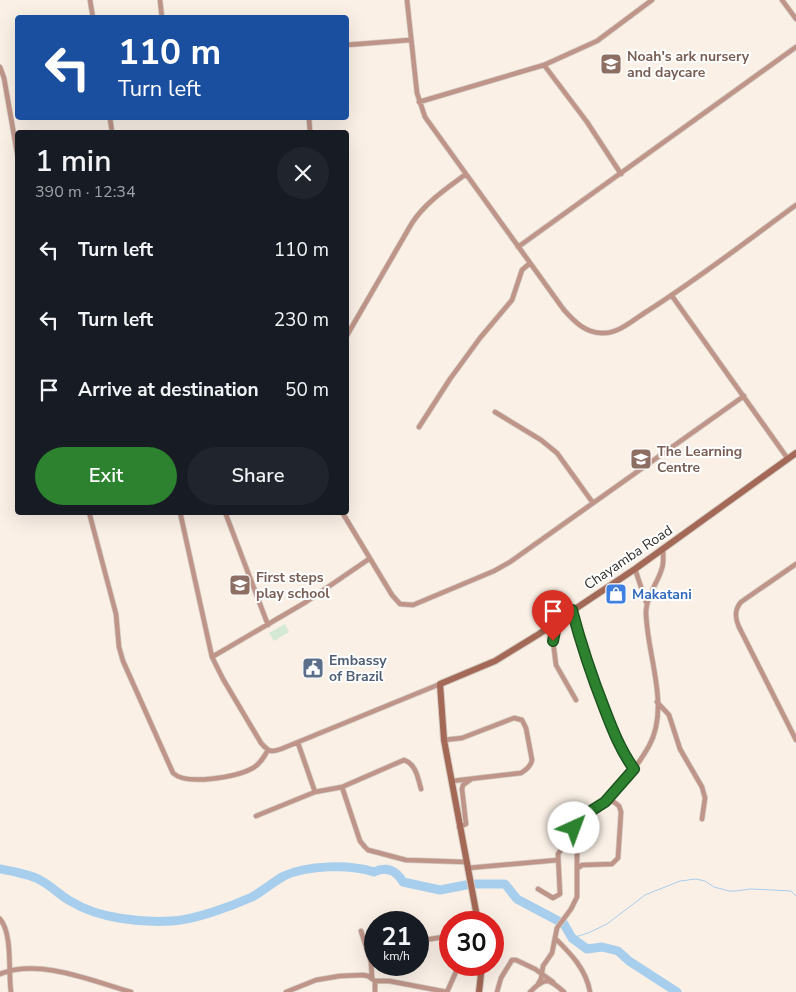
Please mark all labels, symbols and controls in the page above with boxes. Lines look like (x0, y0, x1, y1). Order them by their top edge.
text: 110 m (118, 29, 221, 76)
icon: left (35, 35, 100, 100)
place label: Noah's ark nursery and daycare (627, 47, 750, 82)
school or university icon: Noah's ark nursery and daycare (599, 52, 623, 76)
text: Turn left (118, 74, 201, 104)
text: 1 min (35, 141, 111, 182)
button: close (277, 147, 329, 199)
text: 390 m · 12:34 (35, 181, 136, 203)
icon: left (35, 236, 63, 264)
text: Turn left (78, 237, 153, 263)
text: 110 m (274, 237, 329, 263)
icon: left (35, 306, 63, 334)
text: Turn left (78, 307, 153, 333)
text: 230 m (274, 307, 329, 333)
icon: arrive (35, 376, 63, 404)
text: Arrive at destination (78, 377, 259, 403)
text: 50 m (285, 377, 329, 403)
place label: The Learning Centre (657, 442, 742, 477)
button: Exit (35, 447, 177, 505)
button: Share (187, 447, 329, 505)
school or university icon: The Learning Centre (629, 447, 653, 471)
street label: Chayamba Road (580, 521, 676, 594)
place label: First steps play school (256, 568, 330, 603)
school or university icon: First steps play school (228, 573, 252, 597)
shop icon: Makatani (604, 582, 628, 606)
place label: Makatani (632, 585, 692, 604)
pin (532, 590, 574, 641)
icon: arrive (539, 597, 567, 625)
place label: Embassy of Brazil (329, 651, 387, 686)
public building icon: Embassy of Brazil (301, 656, 325, 680)
position arrow (547, 801, 599, 853)
speed limit sign: 30 (439, 911, 504, 976)
text: 21 (381, 920, 412, 954)
text: km/h (383, 948, 410, 964)

